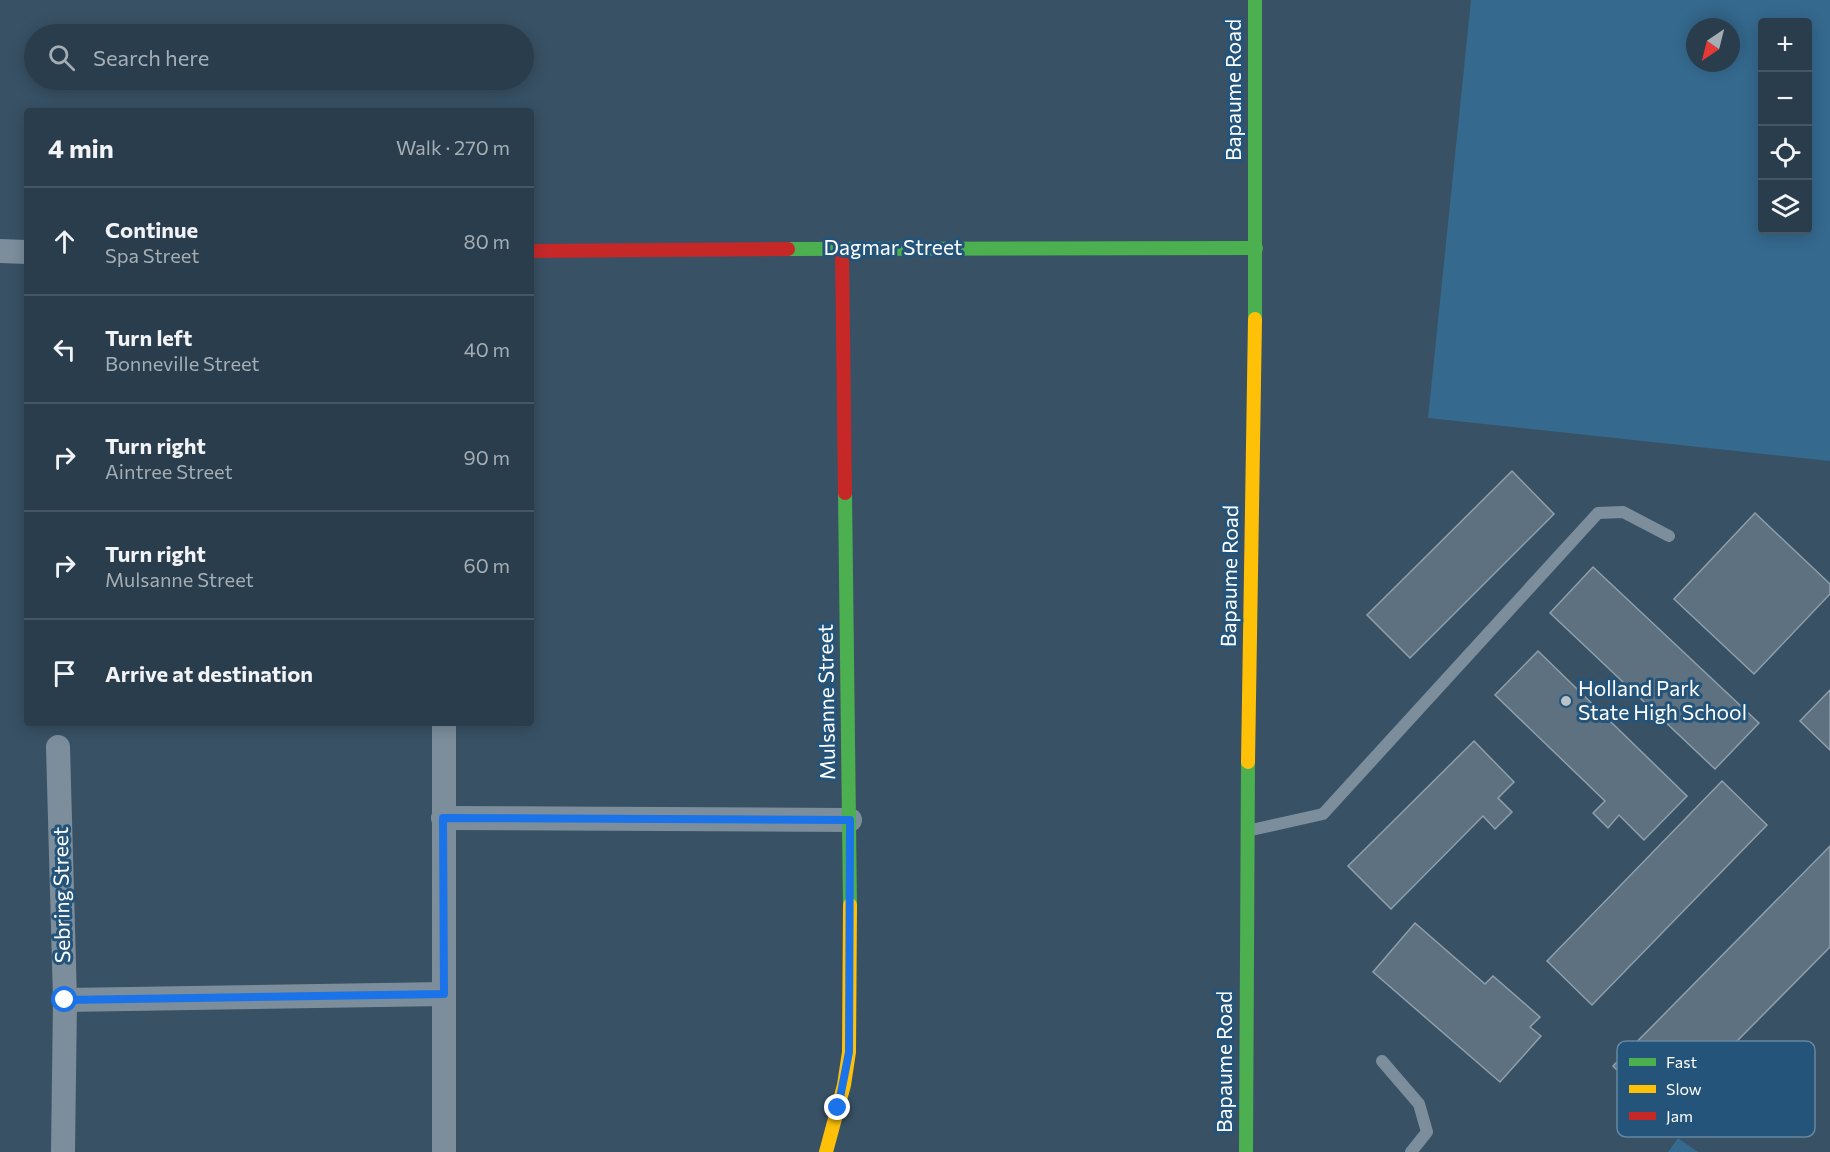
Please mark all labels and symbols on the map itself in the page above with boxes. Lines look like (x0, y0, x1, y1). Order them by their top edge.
north arrow (1686, 18, 1740, 72)
street label: Bapaume Road (1220, 19, 1245, 161)
street label: Dagmar Street (824, 234, 962, 259)
street label: Bapaume Road (1215, 505, 1242, 647)
street label: Mulsanne Street (812, 624, 839, 780)
place label: Holland Park State High School (1578, 675, 1747, 724)
marker: Holland Park State High School (1559, 694, 1573, 708)
street label: Sebring Street (47, 827, 74, 963)
route start (51, 986, 77, 1012)
street label: Bapaume Road (1211, 991, 1236, 1133)
legend (1617, 1041, 1815, 1137)
text: Fast (1666, 1052, 1697, 1071)
text: Slow (1666, 1079, 1702, 1098)
route end (824, 1094, 850, 1120)
text: Jam (1666, 1106, 1693, 1125)

